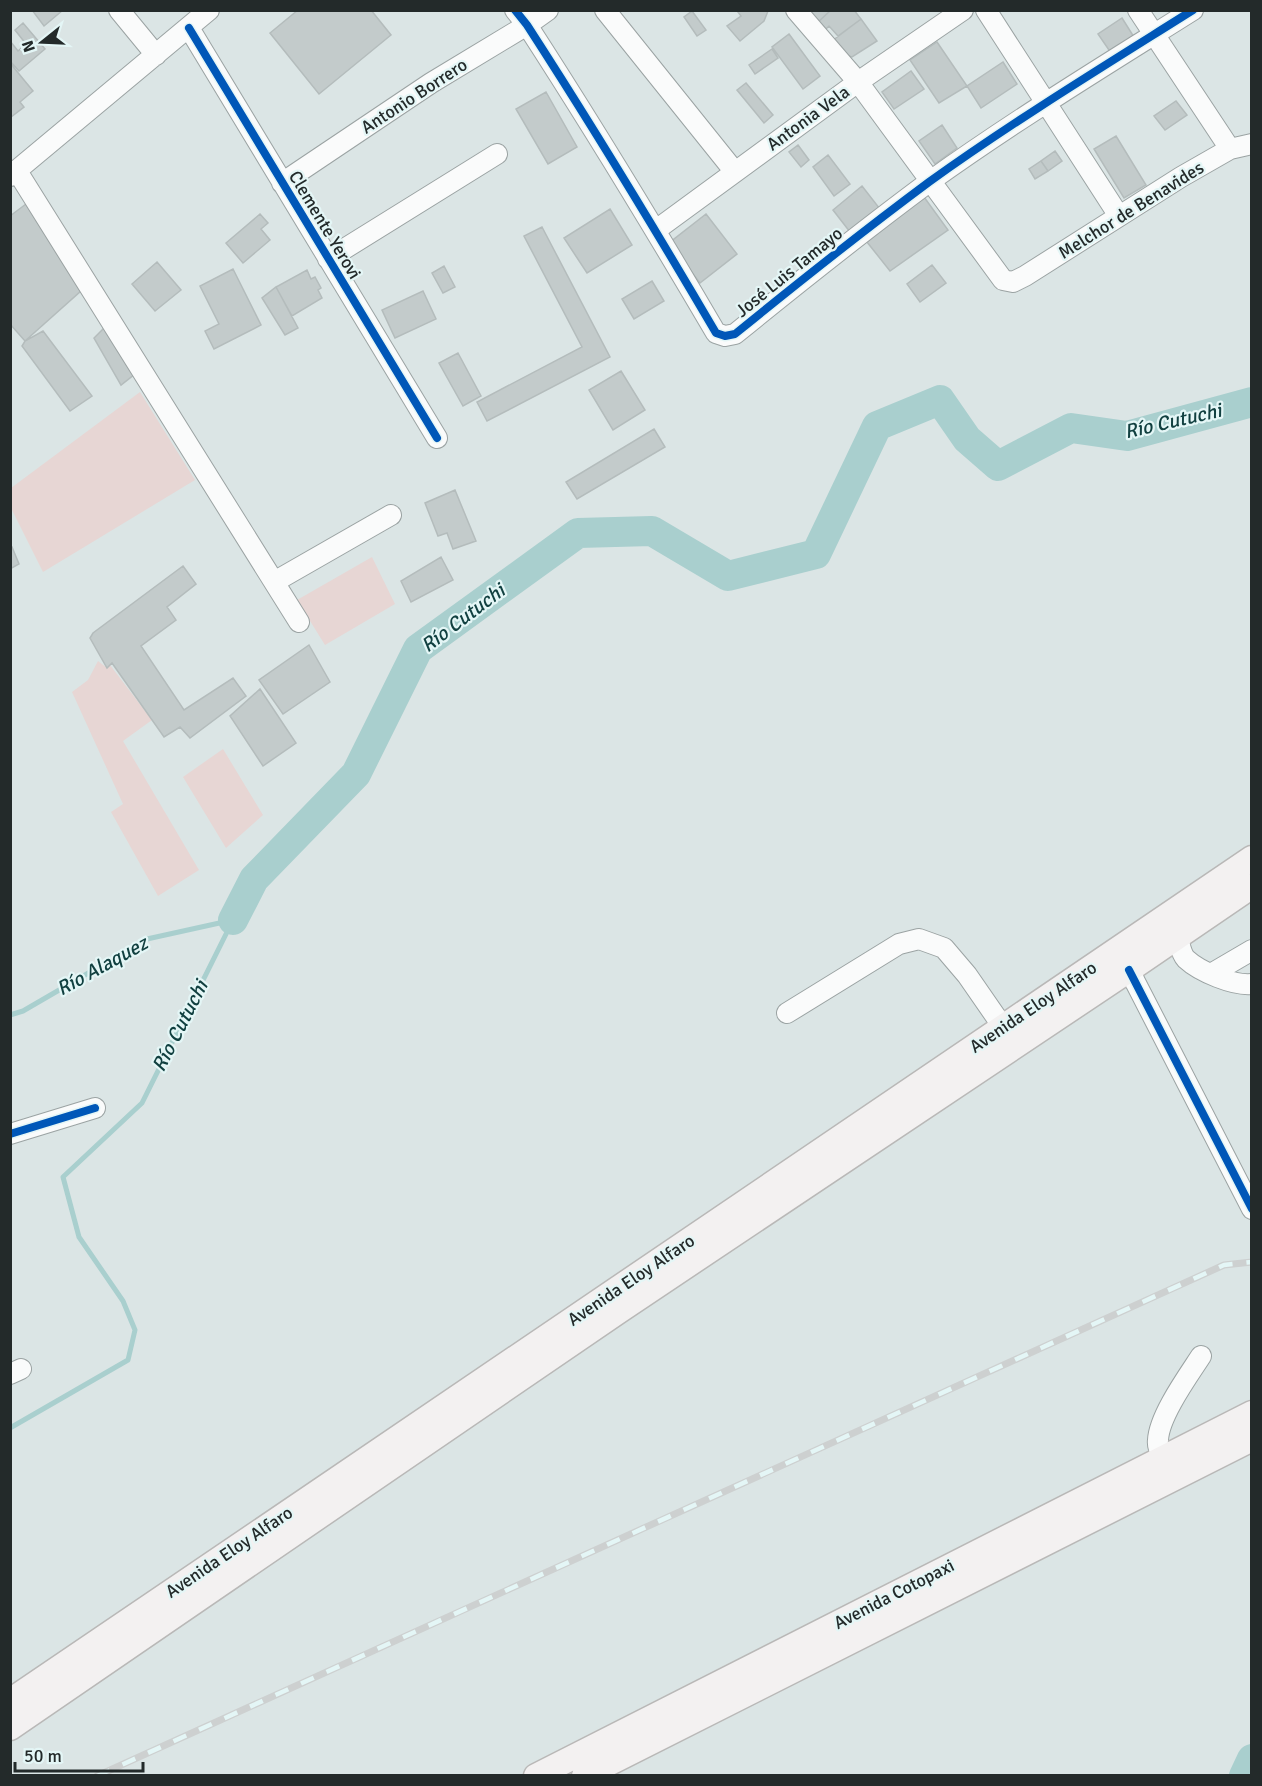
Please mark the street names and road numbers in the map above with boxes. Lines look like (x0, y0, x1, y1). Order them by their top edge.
street label: Antonio Borrero (357, 54, 471, 138)
street label: Antonia Vela (762, 81, 854, 155)
street label: Melchor de Benavides (1054, 156, 1208, 264)
street label: Clemente Yerovi (284, 167, 366, 283)
street label: José Luis Tamayo (731, 222, 847, 322)
street label: Avenida Eloy Alfaro (965, 956, 1101, 1058)
street label: Avenida Eloy Alfaro (563, 1229, 699, 1331)
street label: Avenida Eloy Alfaro (161, 1501, 297, 1603)
street label: Avenida Cotopaxi (830, 1554, 958, 1634)

